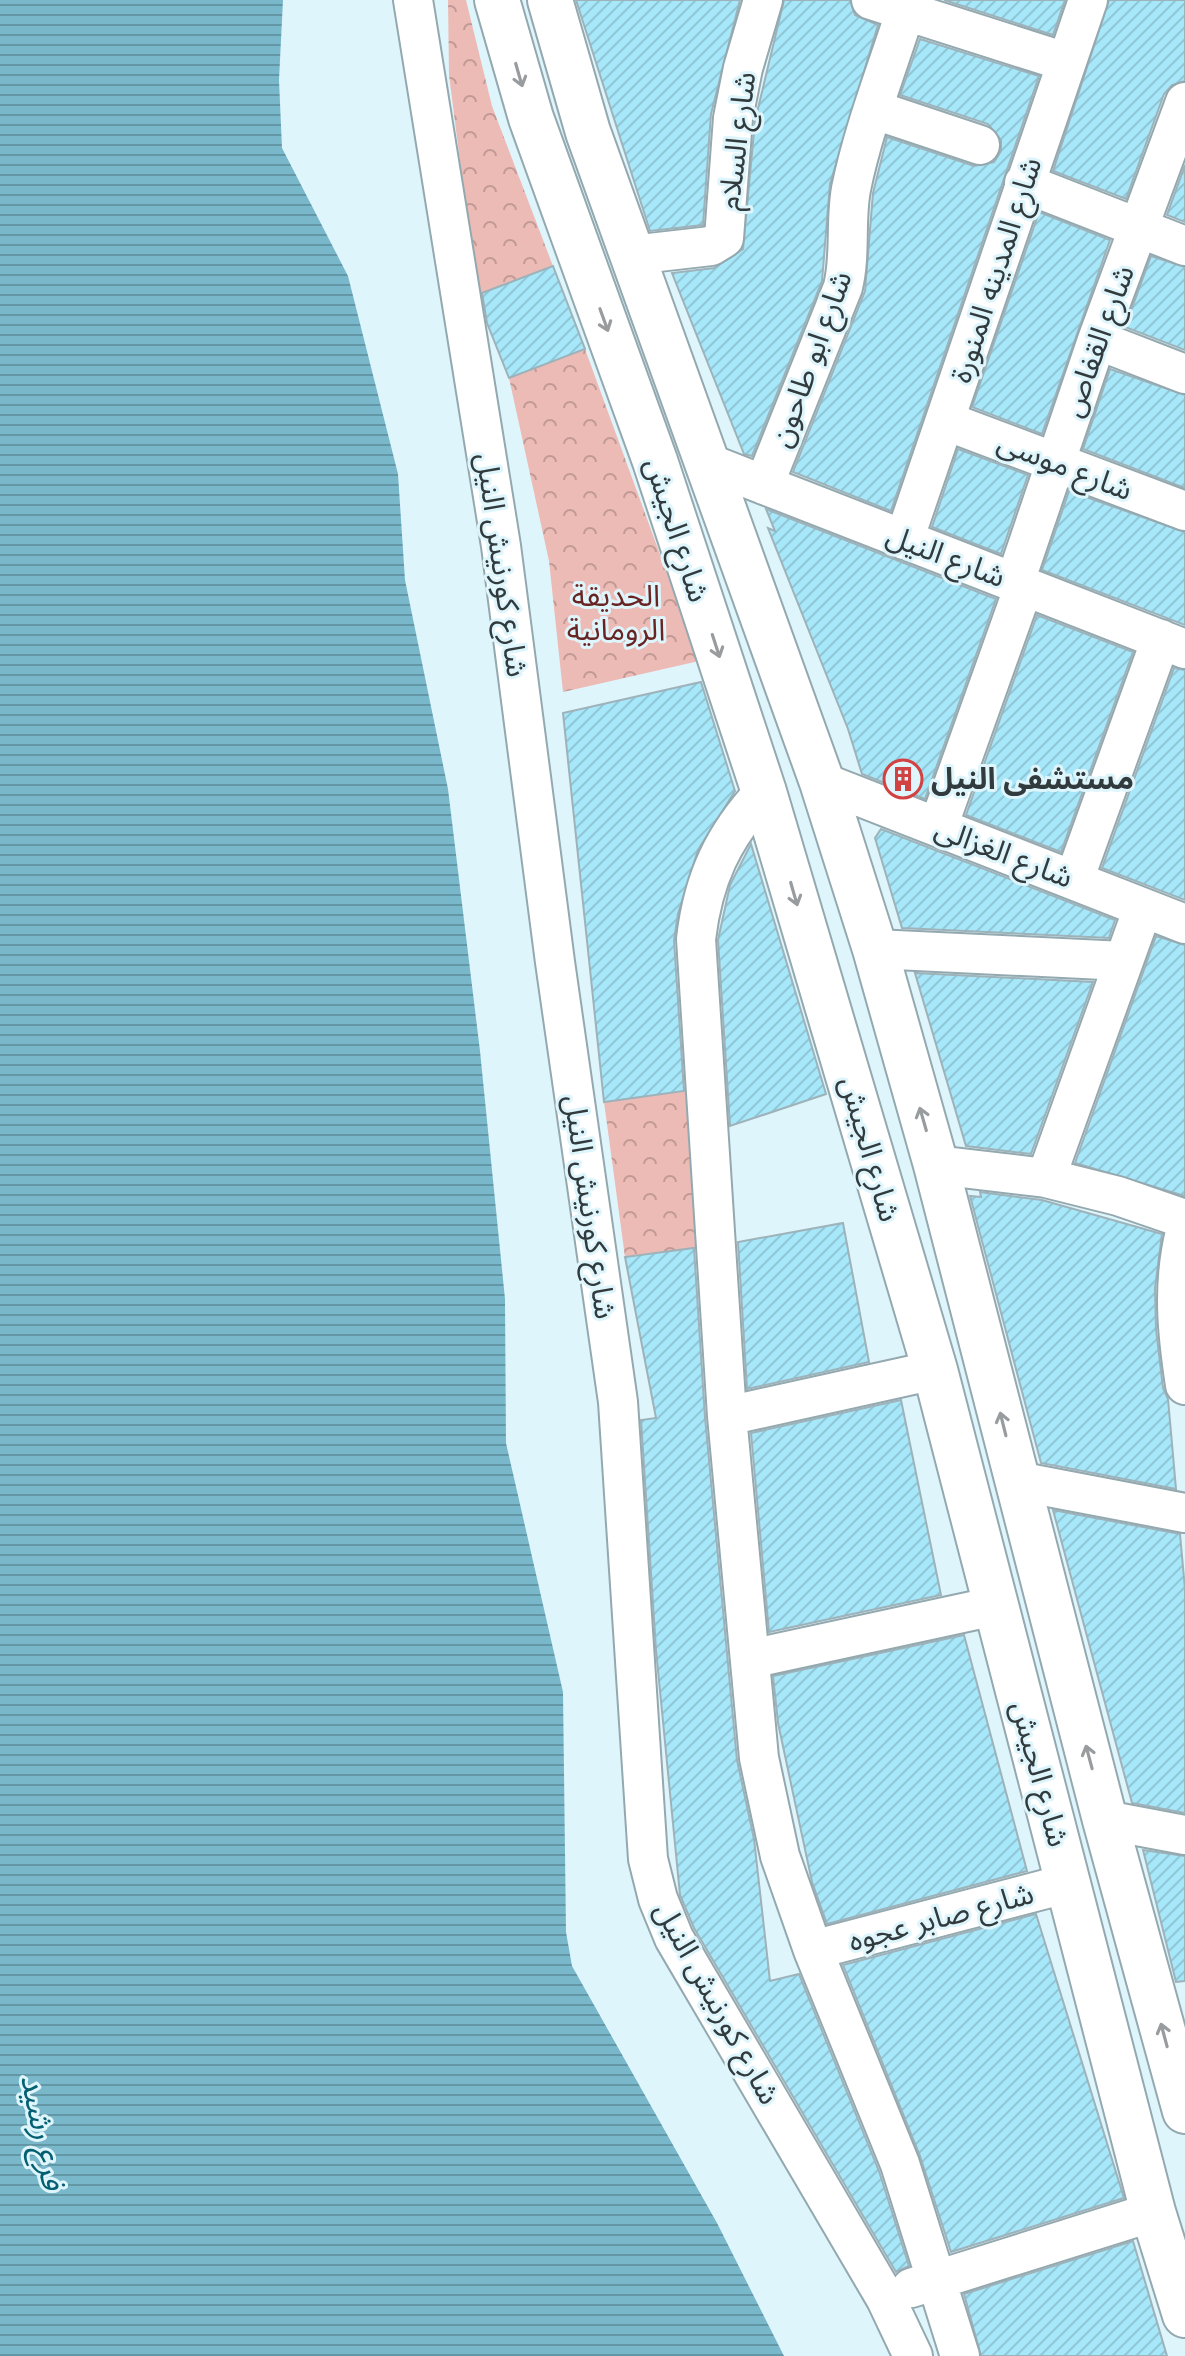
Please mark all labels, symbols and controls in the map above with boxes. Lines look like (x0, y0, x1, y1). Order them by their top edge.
one-way arrow (512, 61, 527, 87)
street label: شارع السلام (709, 70, 767, 213)
street label: شارع المدينه المنورة (941, 152, 1053, 388)
street label: شارع القفاص (1052, 260, 1146, 423)
street label: شارع ابو طاحون (761, 265, 863, 453)
one-way arrow (598, 308, 613, 333)
street label: شارع موسى (991, 422, 1138, 512)
street label: شارع كورنيش النيل (464, 450, 538, 680)
street label: شارع الجيش (633, 453, 719, 608)
street label: شارع النيل (880, 515, 1011, 599)
park label: الحديقة الرومانية (567, 576, 665, 649)
one-way arrow (709, 633, 724, 658)
building icon: مستشفى النيل (882, 758, 924, 800)
place label: مستشفى النيل (931, 759, 1134, 798)
street label: شارع الغزالى (928, 808, 1079, 900)
one-way arrow (787, 880, 802, 906)
street label: شارع الجيش (828, 1072, 910, 1227)
street label: شارع كورنيش النيل (552, 1092, 626, 1322)
one-way arrow (915, 1106, 930, 1132)
one-way arrow (994, 1412, 1009, 1438)
street label: شارع الجيش (999, 1697, 1079, 1852)
one-way arrow (1081, 1745, 1096, 1771)
street label: شارع صابر عجوه (844, 1873, 1039, 1963)
street label: شارع كورنيش النيل (643, 1894, 789, 2113)
one-way arrow (1156, 2023, 1171, 2049)
water label: فرع رشيد (8, 2071, 74, 2195)

